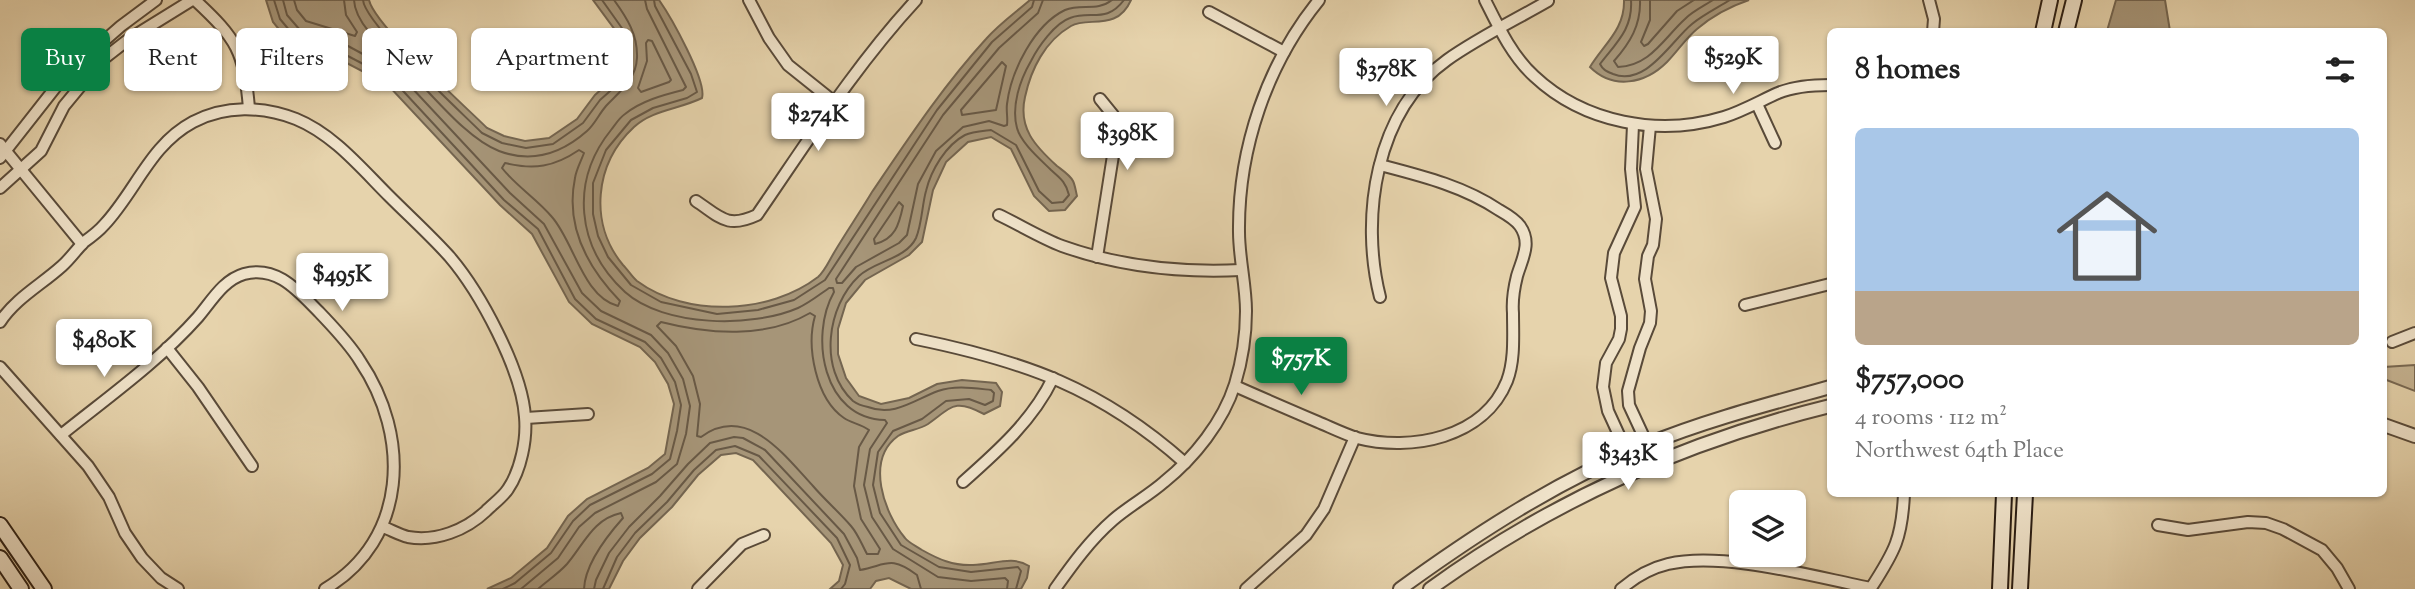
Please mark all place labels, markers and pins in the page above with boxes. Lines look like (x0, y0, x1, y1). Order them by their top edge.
pin: $529K (1684, 36, 1782, 96)
pin: $378K (1337, 48, 1435, 108)
pin: $274K (769, 94, 867, 153)
pin: $398K (1078, 113, 1176, 172)
pin: $495K (293, 254, 391, 313)
pin: $480K (55, 320, 153, 379)
pin: $757K (1252, 338, 1350, 397)
pin: $343K (1579, 433, 1677, 492)

